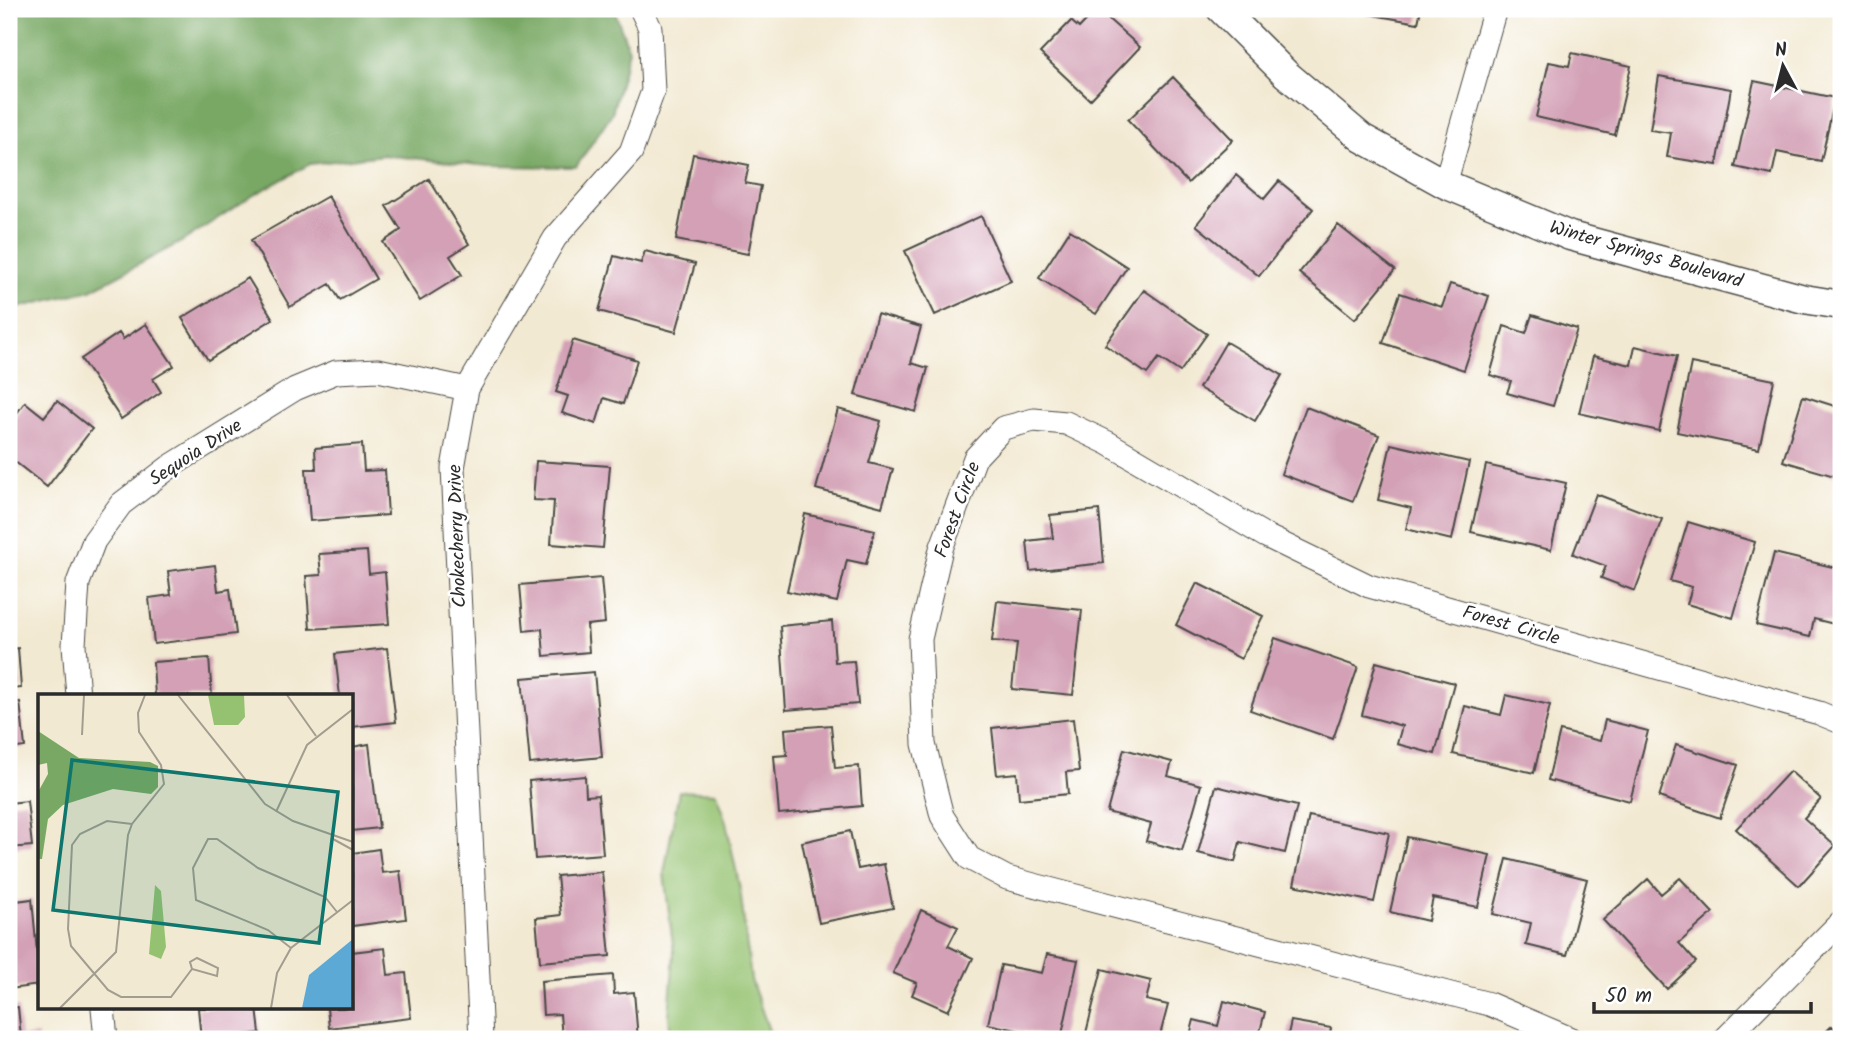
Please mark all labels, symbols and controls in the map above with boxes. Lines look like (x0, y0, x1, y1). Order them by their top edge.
north arrow (1748, 32, 1818, 102)
text: N (1773, 35, 1789, 67)
street label: Winter Springs Boulevard (1546, 213, 1747, 297)
street label: Sequoia Drive (143, 411, 249, 494)
street label: Forest Circle (927, 457, 989, 562)
street label: Chokecherry Drive (440, 463, 475, 608)
street label: Forest Circle (1459, 598, 1564, 654)
inset map (38, 694, 354, 1010)
scale bar (1594, 971, 1812, 1015)
text: 50 m (1605, 980, 1652, 1013)

